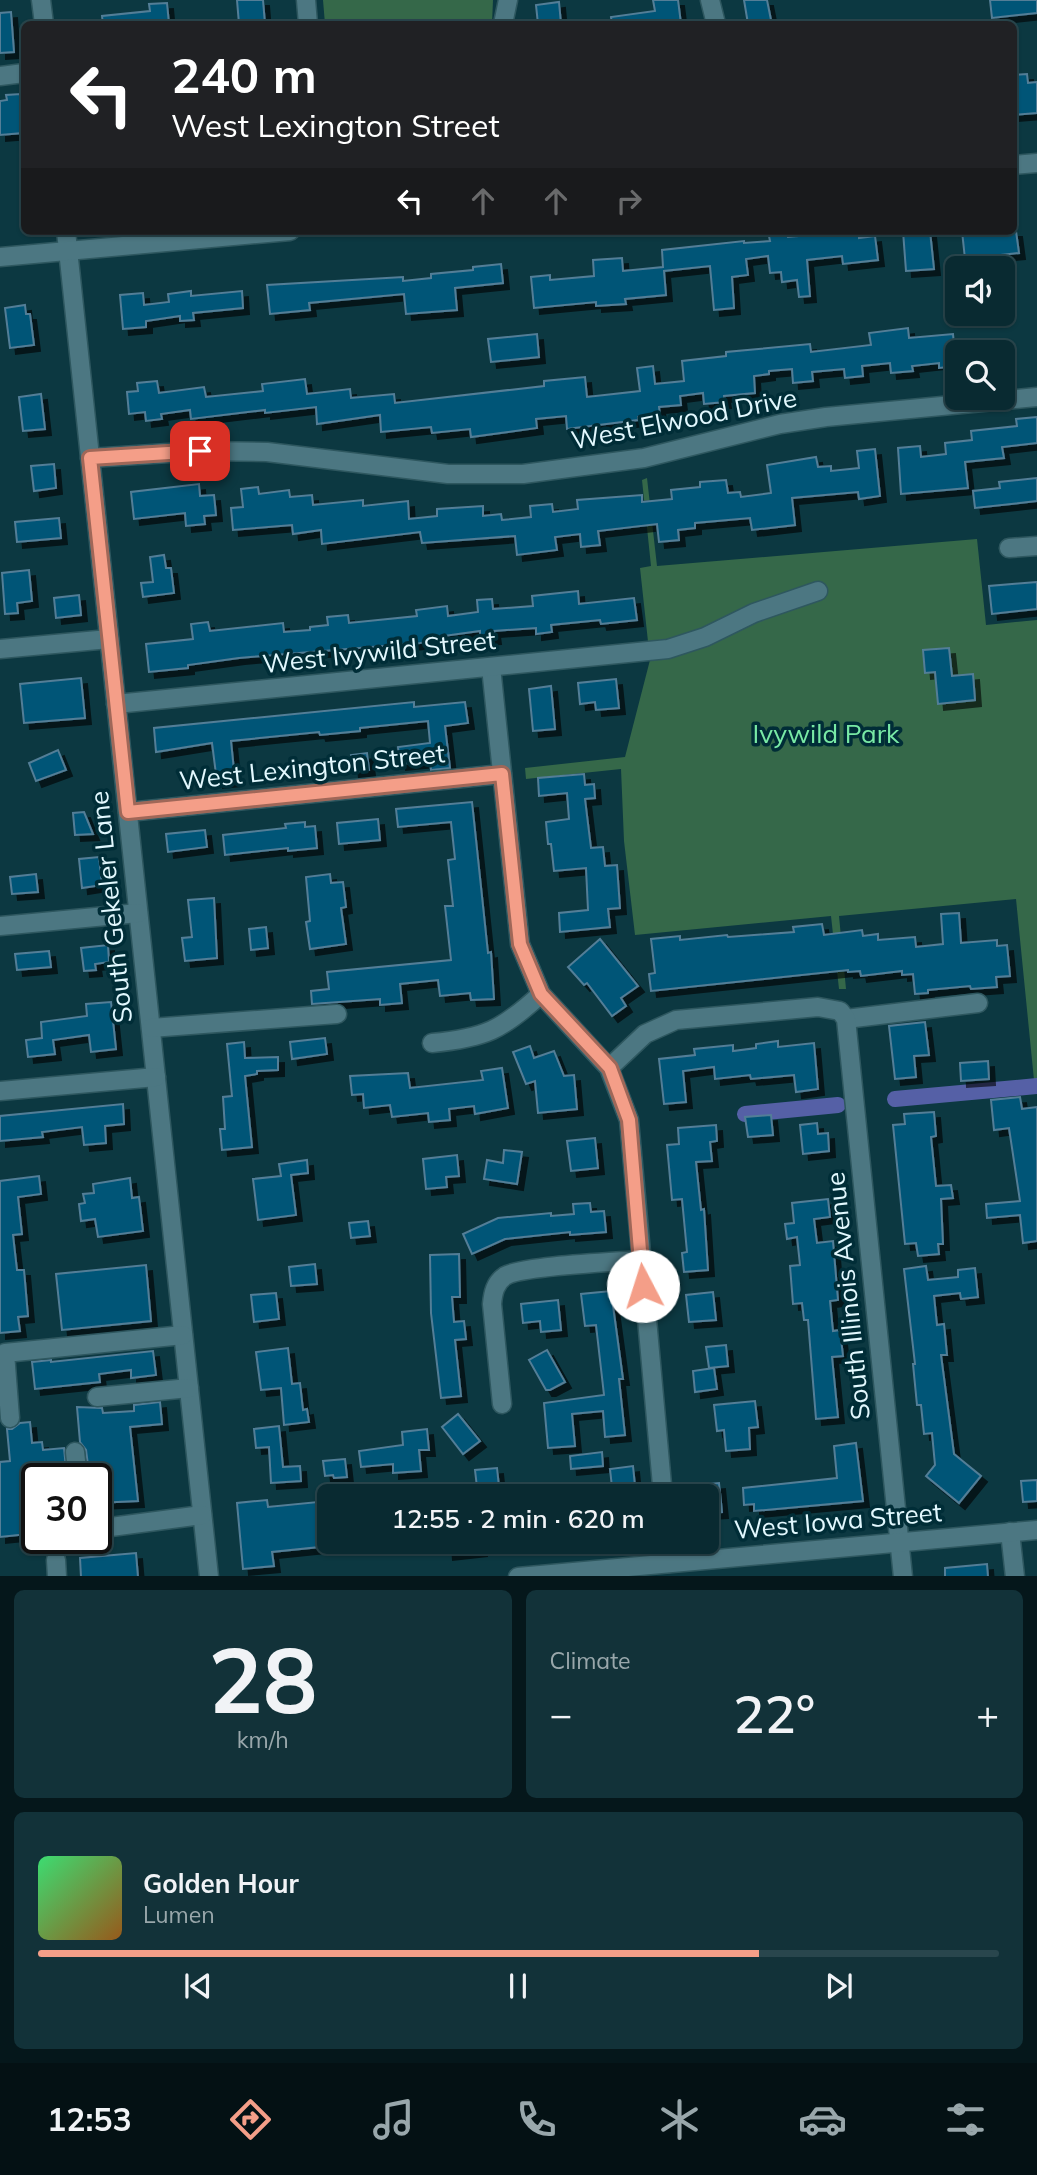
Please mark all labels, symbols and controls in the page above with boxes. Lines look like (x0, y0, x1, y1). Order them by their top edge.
text: 240 m (171, 44, 317, 105)
icon: left (56, 49, 147, 140)
text: West Lexington Street (171, 105, 500, 145)
icon: left (391, 182, 429, 220)
icon: ahead (464, 182, 502, 220)
icon: ahead (537, 182, 575, 220)
icon: right (610, 182, 648, 220)
map controls (945, 256, 1015, 410)
button: sound (945, 256, 1015, 326)
button: search (945, 340, 1015, 410)
street label: West Elwood Drive (568, 380, 799, 457)
pin (170, 421, 230, 481)
icon: arrive (181, 432, 219, 470)
street label: West Ivywild Street (261, 623, 497, 680)
park label: Ivywild Park (752, 717, 900, 750)
street label: West Lexington Street (177, 736, 446, 797)
street label: South Gekeler Lane (82, 789, 139, 1025)
street label: South Illinois Avenue (818, 1171, 877, 1422)
position arrow (606, 1249, 680, 1323)
speed limit sign: 30 (21, 1463, 112, 1554)
street label: West Iowa Street (733, 1495, 943, 1546)
text: 12:55 · 2 min · 620 m (391, 1502, 645, 1535)
text: 28 (208, 1622, 317, 1736)
text: Climate (550, 1646, 631, 1675)
text: 22° (733, 1681, 815, 1746)
text: − (550, 1690, 572, 1738)
text: + (976, 1690, 999, 1738)
text: km/h (237, 1725, 289, 1754)
text: Golden Hour (143, 1867, 299, 1900)
text: Lumen (143, 1900, 215, 1929)
icon: previous (179, 1967, 217, 2005)
icon: pause (499, 1967, 537, 2005)
icon: next (820, 1967, 858, 2005)
icon: directions (226, 2095, 275, 2144)
icon: music (369, 2095, 418, 2144)
icon: phone (512, 2095, 561, 2144)
icon: climate (655, 2095, 704, 2144)
icon: car (798, 2095, 847, 2144)
icon: filters (941, 2095, 990, 2144)
text: 12:53 (47, 2099, 132, 2139)

